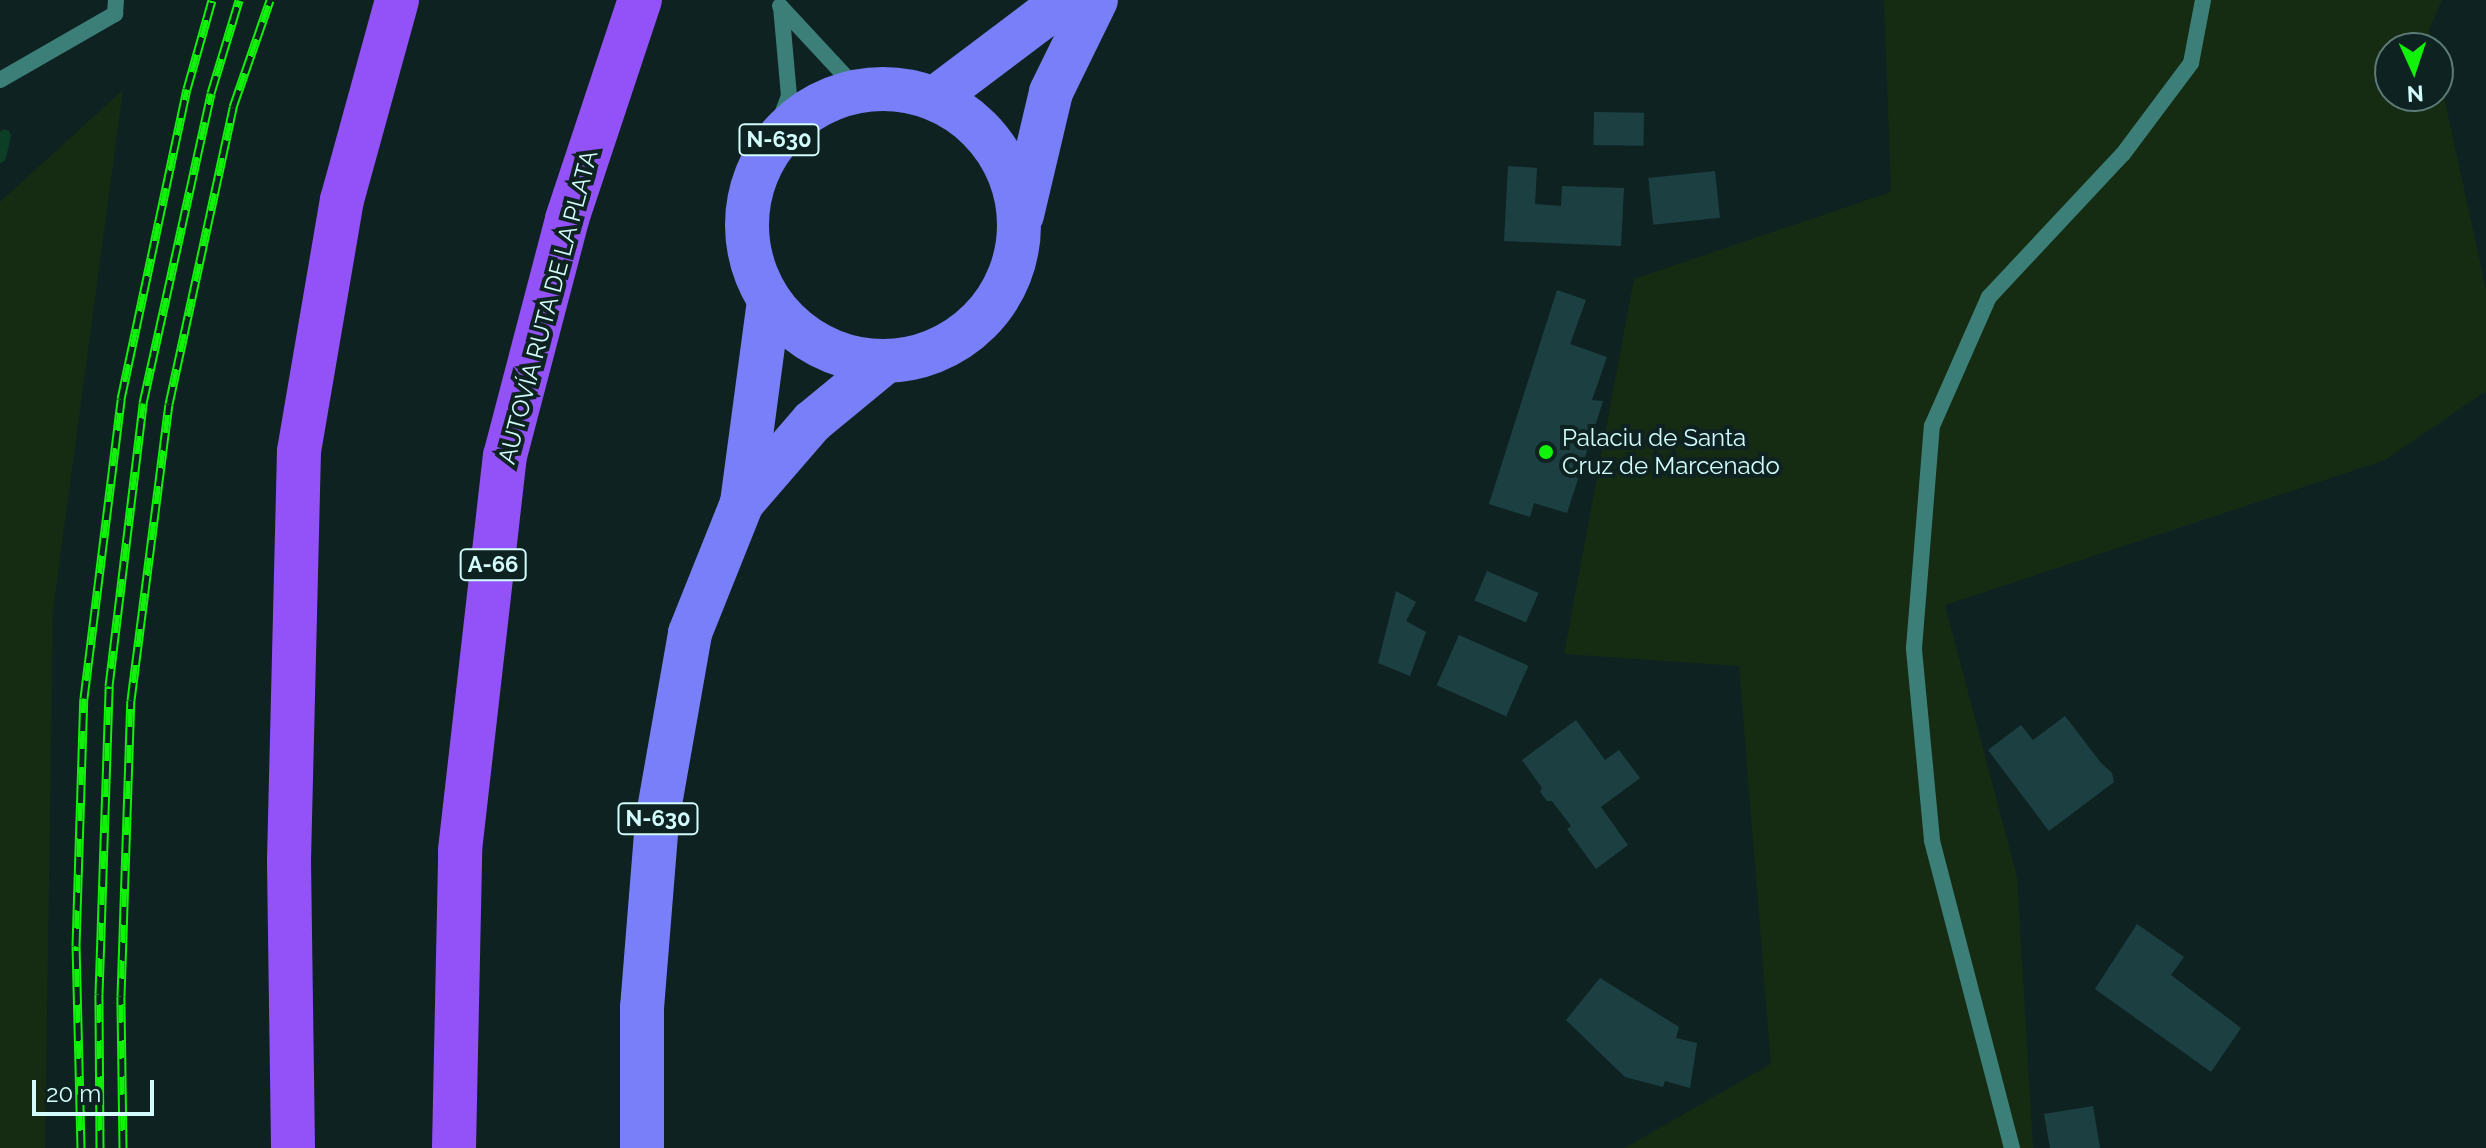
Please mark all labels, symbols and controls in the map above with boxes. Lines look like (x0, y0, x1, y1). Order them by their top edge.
north arrow (2374, 32, 2454, 112)
text: N (2406, 81, 2424, 107)
road number: N-630 (737, 122, 821, 158)
street label: AUTOVÍA RUTA DE LA PLATA (492, 146, 604, 468)
place label: Palaciu de Santa Cruz de Marcenado (1562, 424, 1780, 480)
marker: Palaciu de Santa Cruz de Marcenado (1537, 443, 1555, 461)
road number: A-66 (459, 547, 527, 583)
road number: N-630 (616, 801, 700, 837)
scale bar (36, 1064, 158, 1114)
text: 20 m (46, 1079, 101, 1108)

